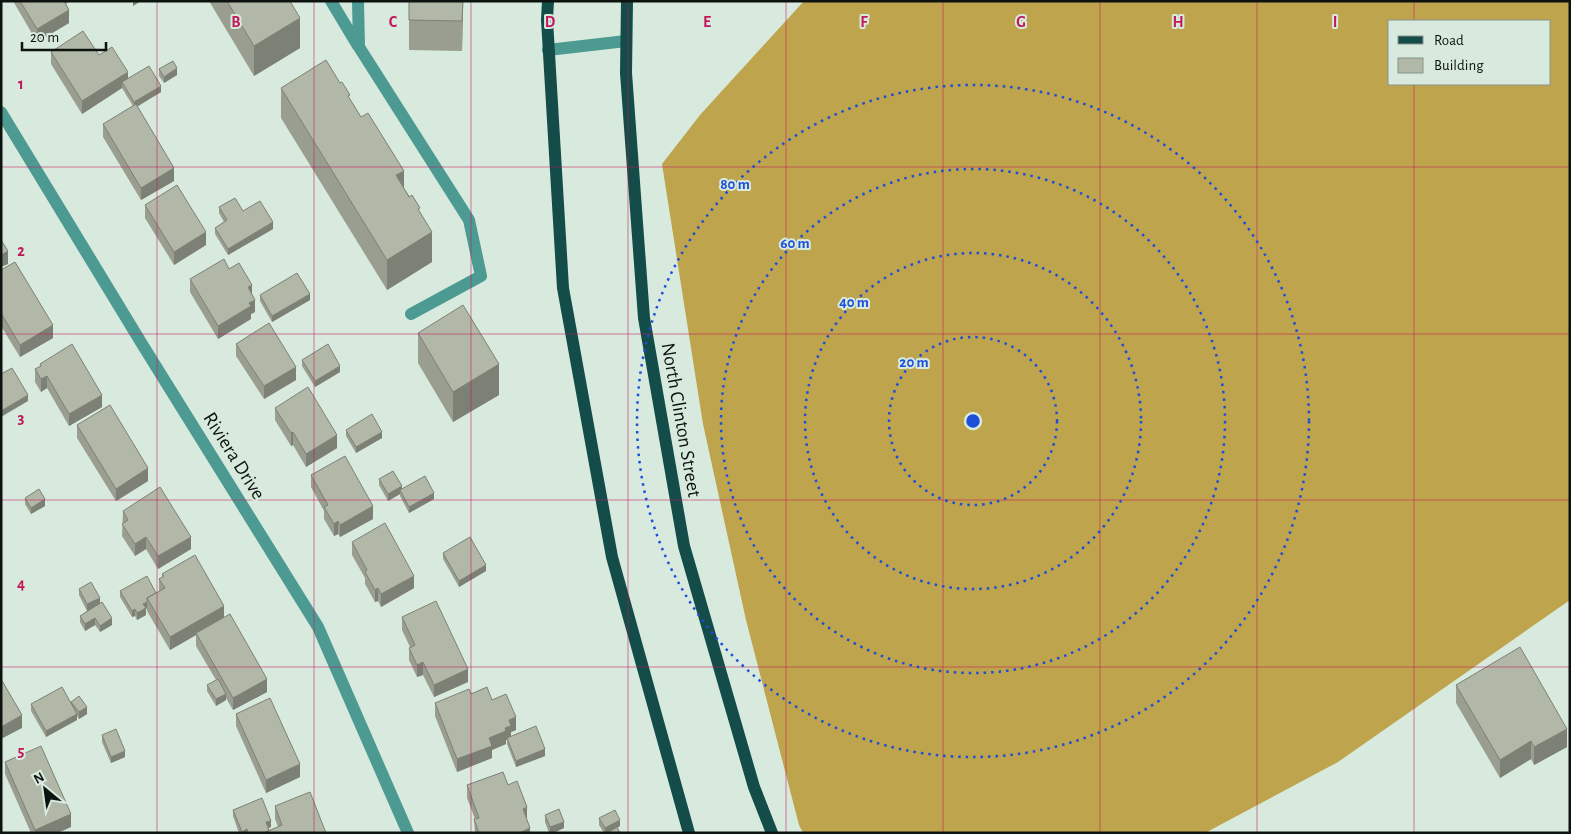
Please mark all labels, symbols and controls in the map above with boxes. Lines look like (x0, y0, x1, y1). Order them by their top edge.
text: B (231, 14, 241, 30)
text: C (389, 14, 398, 30)
text: D (545, 14, 556, 30)
text: E (703, 14, 711, 30)
text: F (860, 14, 868, 30)
text: G (1016, 14, 1026, 30)
text: H (1172, 14, 1184, 30)
text: I (1333, 14, 1337, 30)
scale bar (22, 20, 106, 52)
legend (1388, 20, 1551, 85)
text: 20 m (30, 30, 59, 45)
text: Road (1434, 33, 1464, 48)
text: Building (1434, 58, 1484, 73)
text: 1 (18, 76, 24, 92)
text: 80 m (720, 177, 750, 192)
text: 60 m (780, 236, 810, 251)
text: 2 (17, 243, 25, 259)
text: 40 m (839, 295, 869, 310)
street label: North Clinton Street (658, 341, 705, 499)
text: 20 m (899, 355, 929, 370)
street label: Riviera Drive (199, 409, 269, 503)
text: 3 (18, 410, 25, 426)
centre of rings (964, 412, 982, 430)
text: 4 (17, 576, 25, 592)
text: 5 (18, 743, 25, 759)
north arrow (20, 764, 70, 814)
text: N (32, 770, 47, 787)

